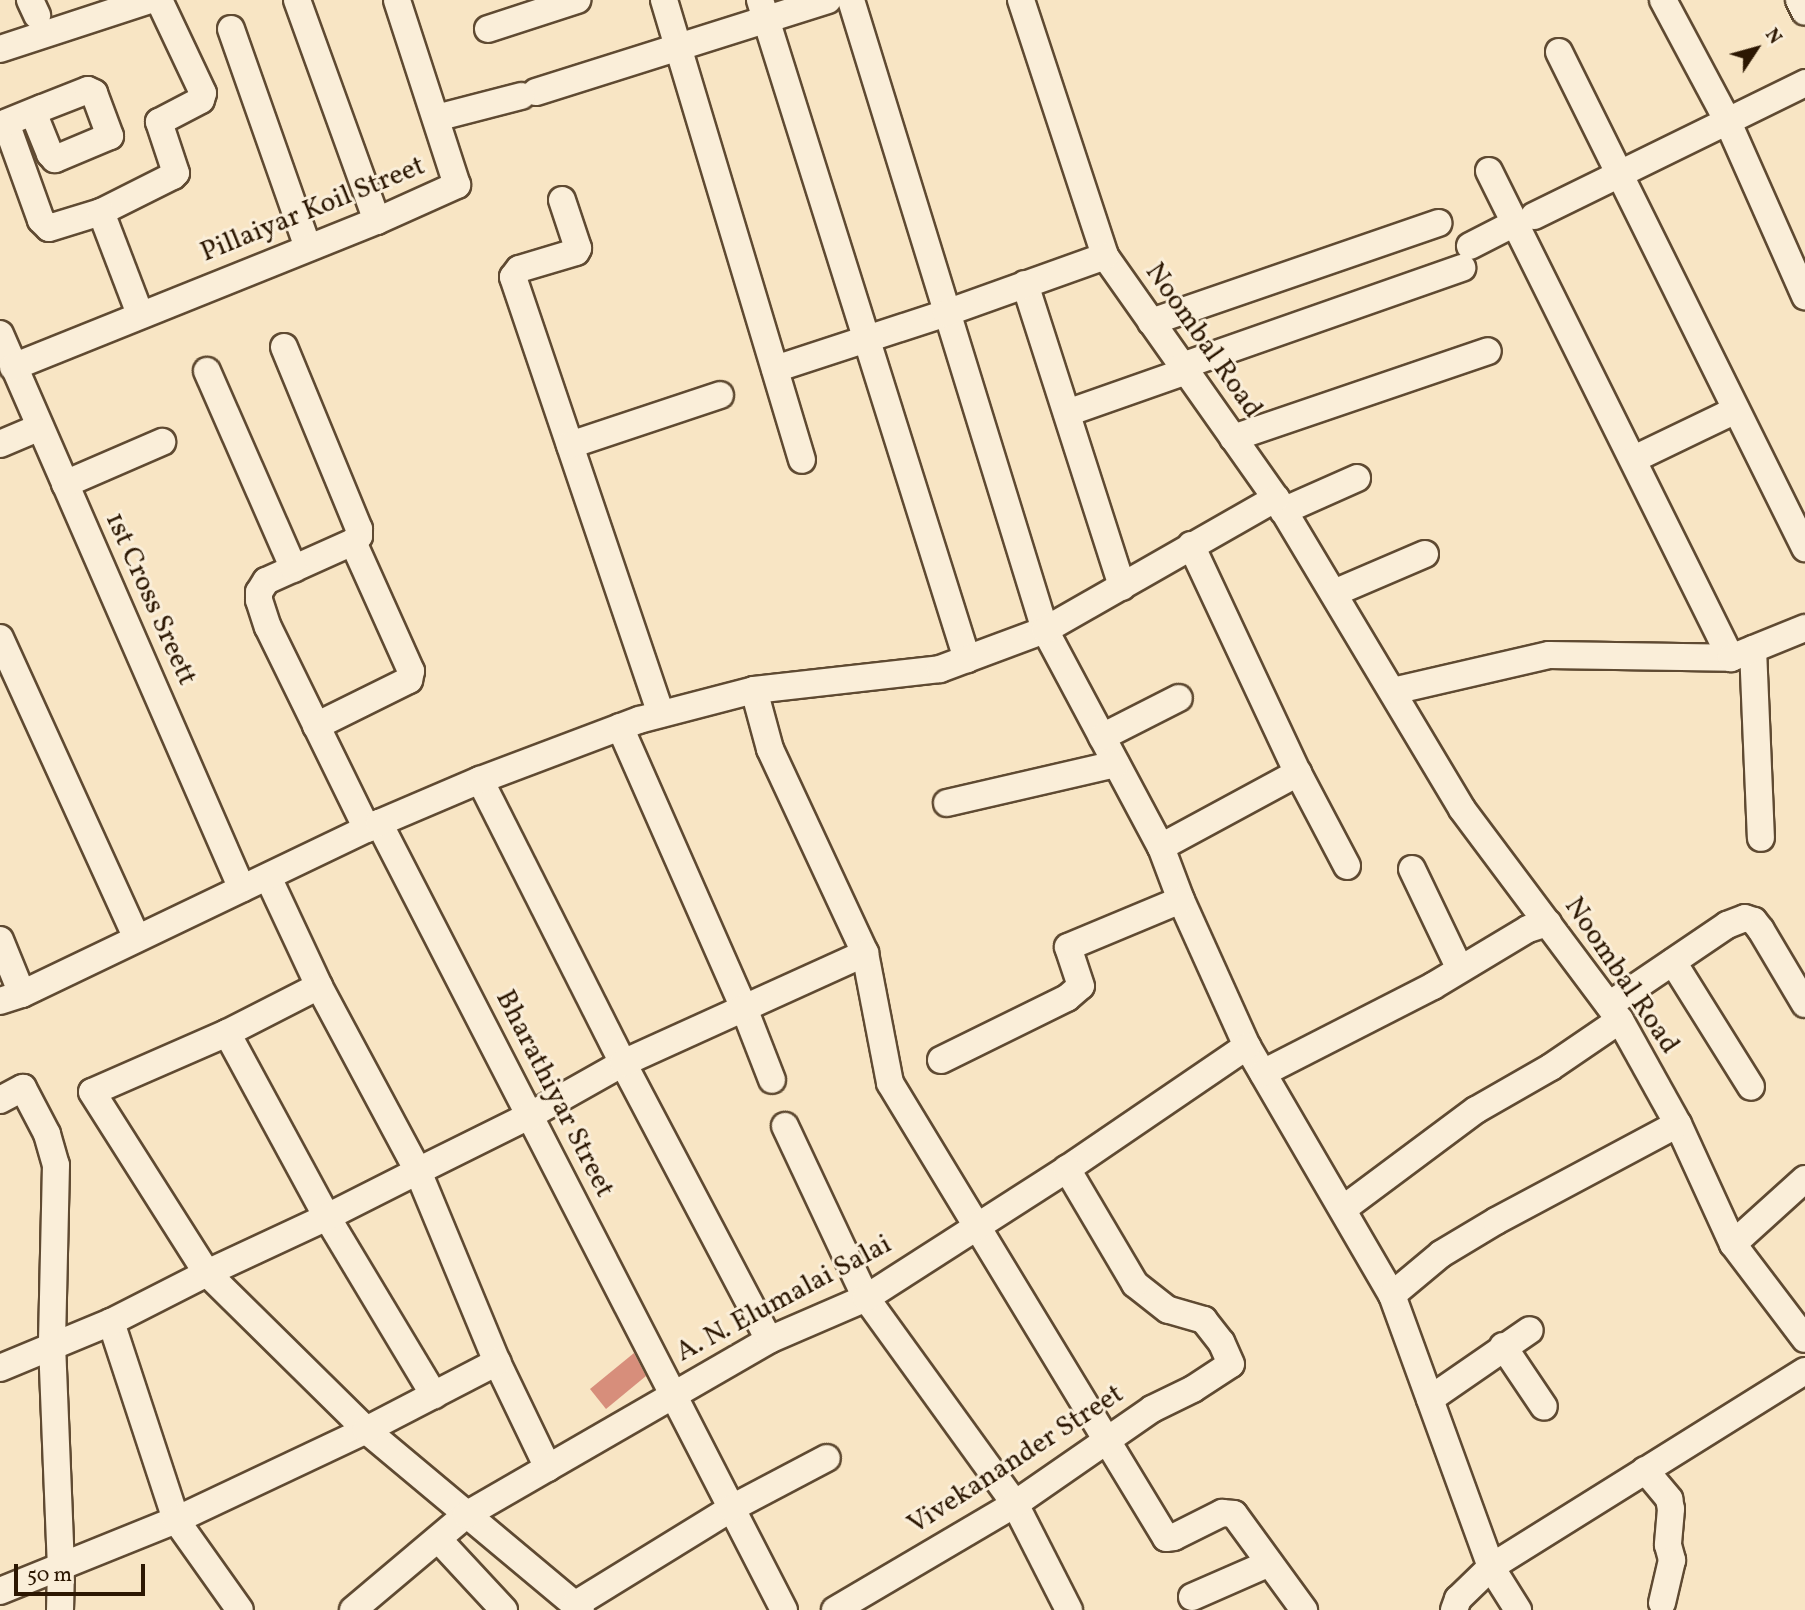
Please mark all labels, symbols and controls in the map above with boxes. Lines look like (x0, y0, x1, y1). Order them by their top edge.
north arrow (1721, 14, 1791, 84)
text: N (1758, 23, 1788, 50)
street label: Pillaiyar Koil Street (196, 150, 430, 270)
street label: Noombal Road (1137, 257, 1269, 425)
street label: 1st Cross Sreett (97, 507, 203, 691)
street label: Noombal Road (1556, 891, 1686, 1061)
street label: Bharathiyar Street (487, 985, 621, 1203)
street label: A. N. Elumalai Salai (671, 1228, 897, 1370)
street label: Vivekanander Street (902, 1378, 1130, 1542)
scale bar (18, 1550, 149, 1594)
text: 50 m (27, 1561, 72, 1590)

